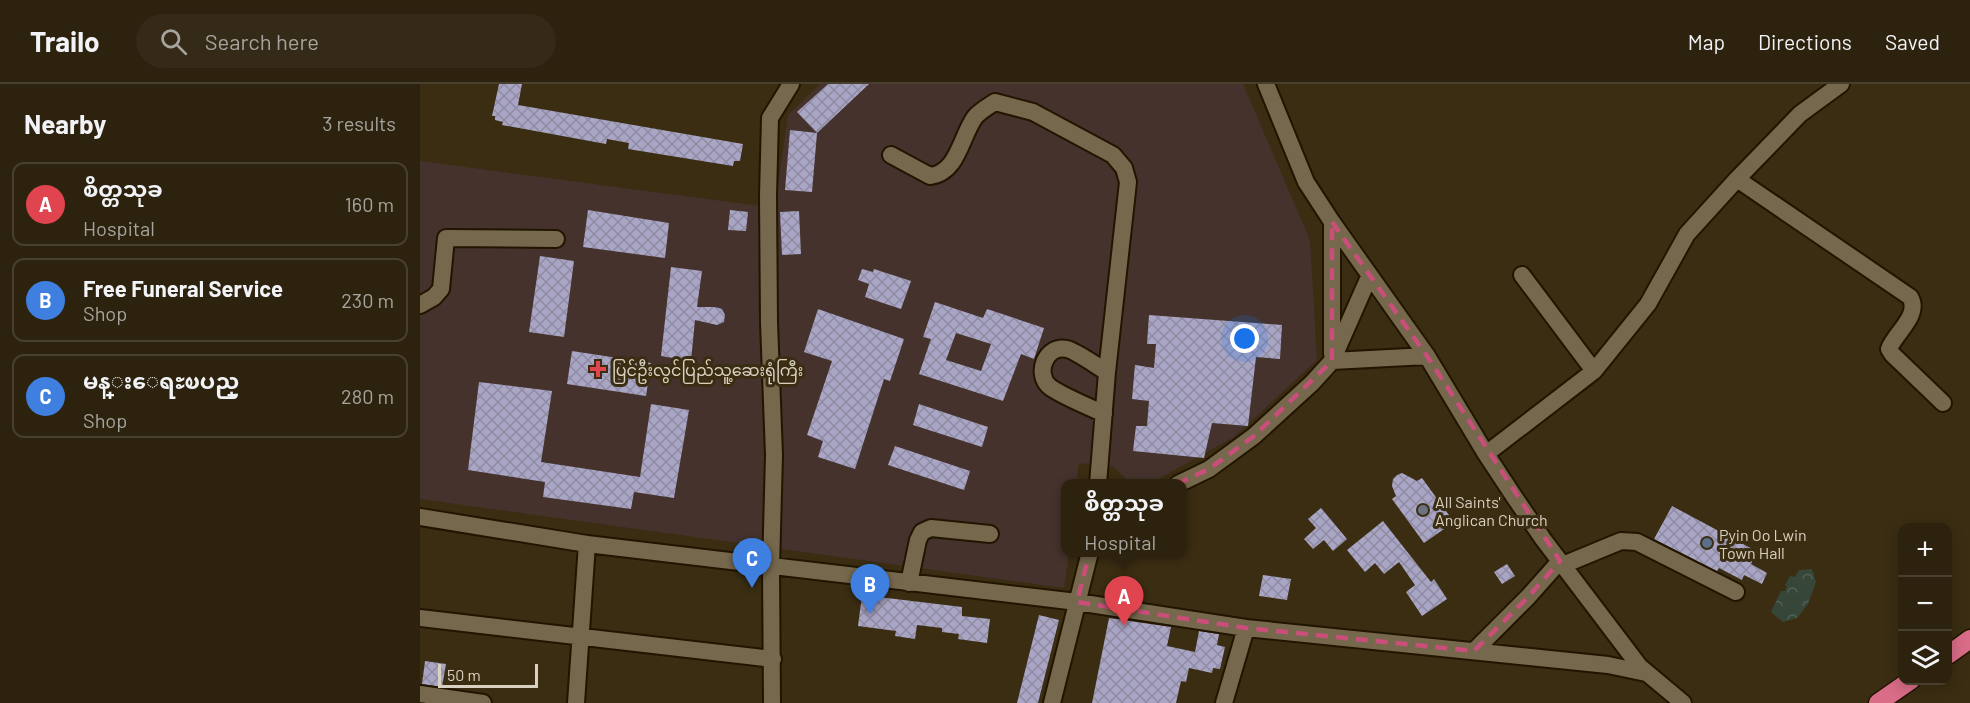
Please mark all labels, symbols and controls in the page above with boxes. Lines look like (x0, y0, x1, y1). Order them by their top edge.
search box (136, 14, 556, 68)
text: Trailo (30, 24, 100, 58)
icon: search (157, 25, 190, 58)
text: Search here (205, 28, 319, 54)
text: Map (1688, 29, 1725, 54)
text: Directions (1758, 29, 1852, 54)
text: Saved (1885, 29, 1940, 54)
text: Nearby (24, 108, 106, 139)
text: 3 results (322, 111, 396, 135)
text: စိတ္တသုခ (83, 175, 163, 201)
text: A (39, 192, 52, 216)
text: 160 m (345, 192, 394, 216)
text: Hospital (83, 216, 155, 240)
text: Free Funeral Service (83, 275, 283, 301)
text: B (39, 288, 52, 312)
text: 230 m (341, 288, 394, 312)
text: Shop (83, 301, 127, 325)
your location (1230, 324, 1259, 353)
place label: ပြင်ဦးလွင်ပြည်သူ့ဆေးရုံကြီး (612, 359, 803, 385)
marker: ပြင်ဦးလွင်ပြည်သူ့ဆေးရုံကြီး (589, 360, 607, 378)
text: မန္းေရႊၿပည္ (83, 367, 239, 393)
text: C (39, 384, 52, 408)
text: 280 m (341, 384, 394, 408)
text: Shop (83, 408, 127, 432)
popup (1061, 479, 1187, 557)
text: စိတ္တသုခ (1084, 489, 1164, 515)
place label: All Saints' Anglican Church (1435, 492, 1548, 529)
marker: All Saints' Anglican Church (1416, 503, 1430, 517)
map controls (1898, 523, 1952, 685)
button: + (1898, 523, 1952, 577)
place label: Pyin Oo Lwin Town Hall (1719, 525, 1807, 562)
text: Hospital (1084, 530, 1156, 554)
marker: Pyin Oo Lwin Town Hall (1700, 536, 1714, 550)
pin: C (732, 538, 772, 588)
pin: B (850, 564, 890, 614)
pin: A (1104, 576, 1144, 626)
button: − (1898, 577, 1952, 631)
button: layers (1898, 631, 1952, 685)
scale bar (438, 661, 538, 688)
text: 50 m (447, 665, 481, 684)

